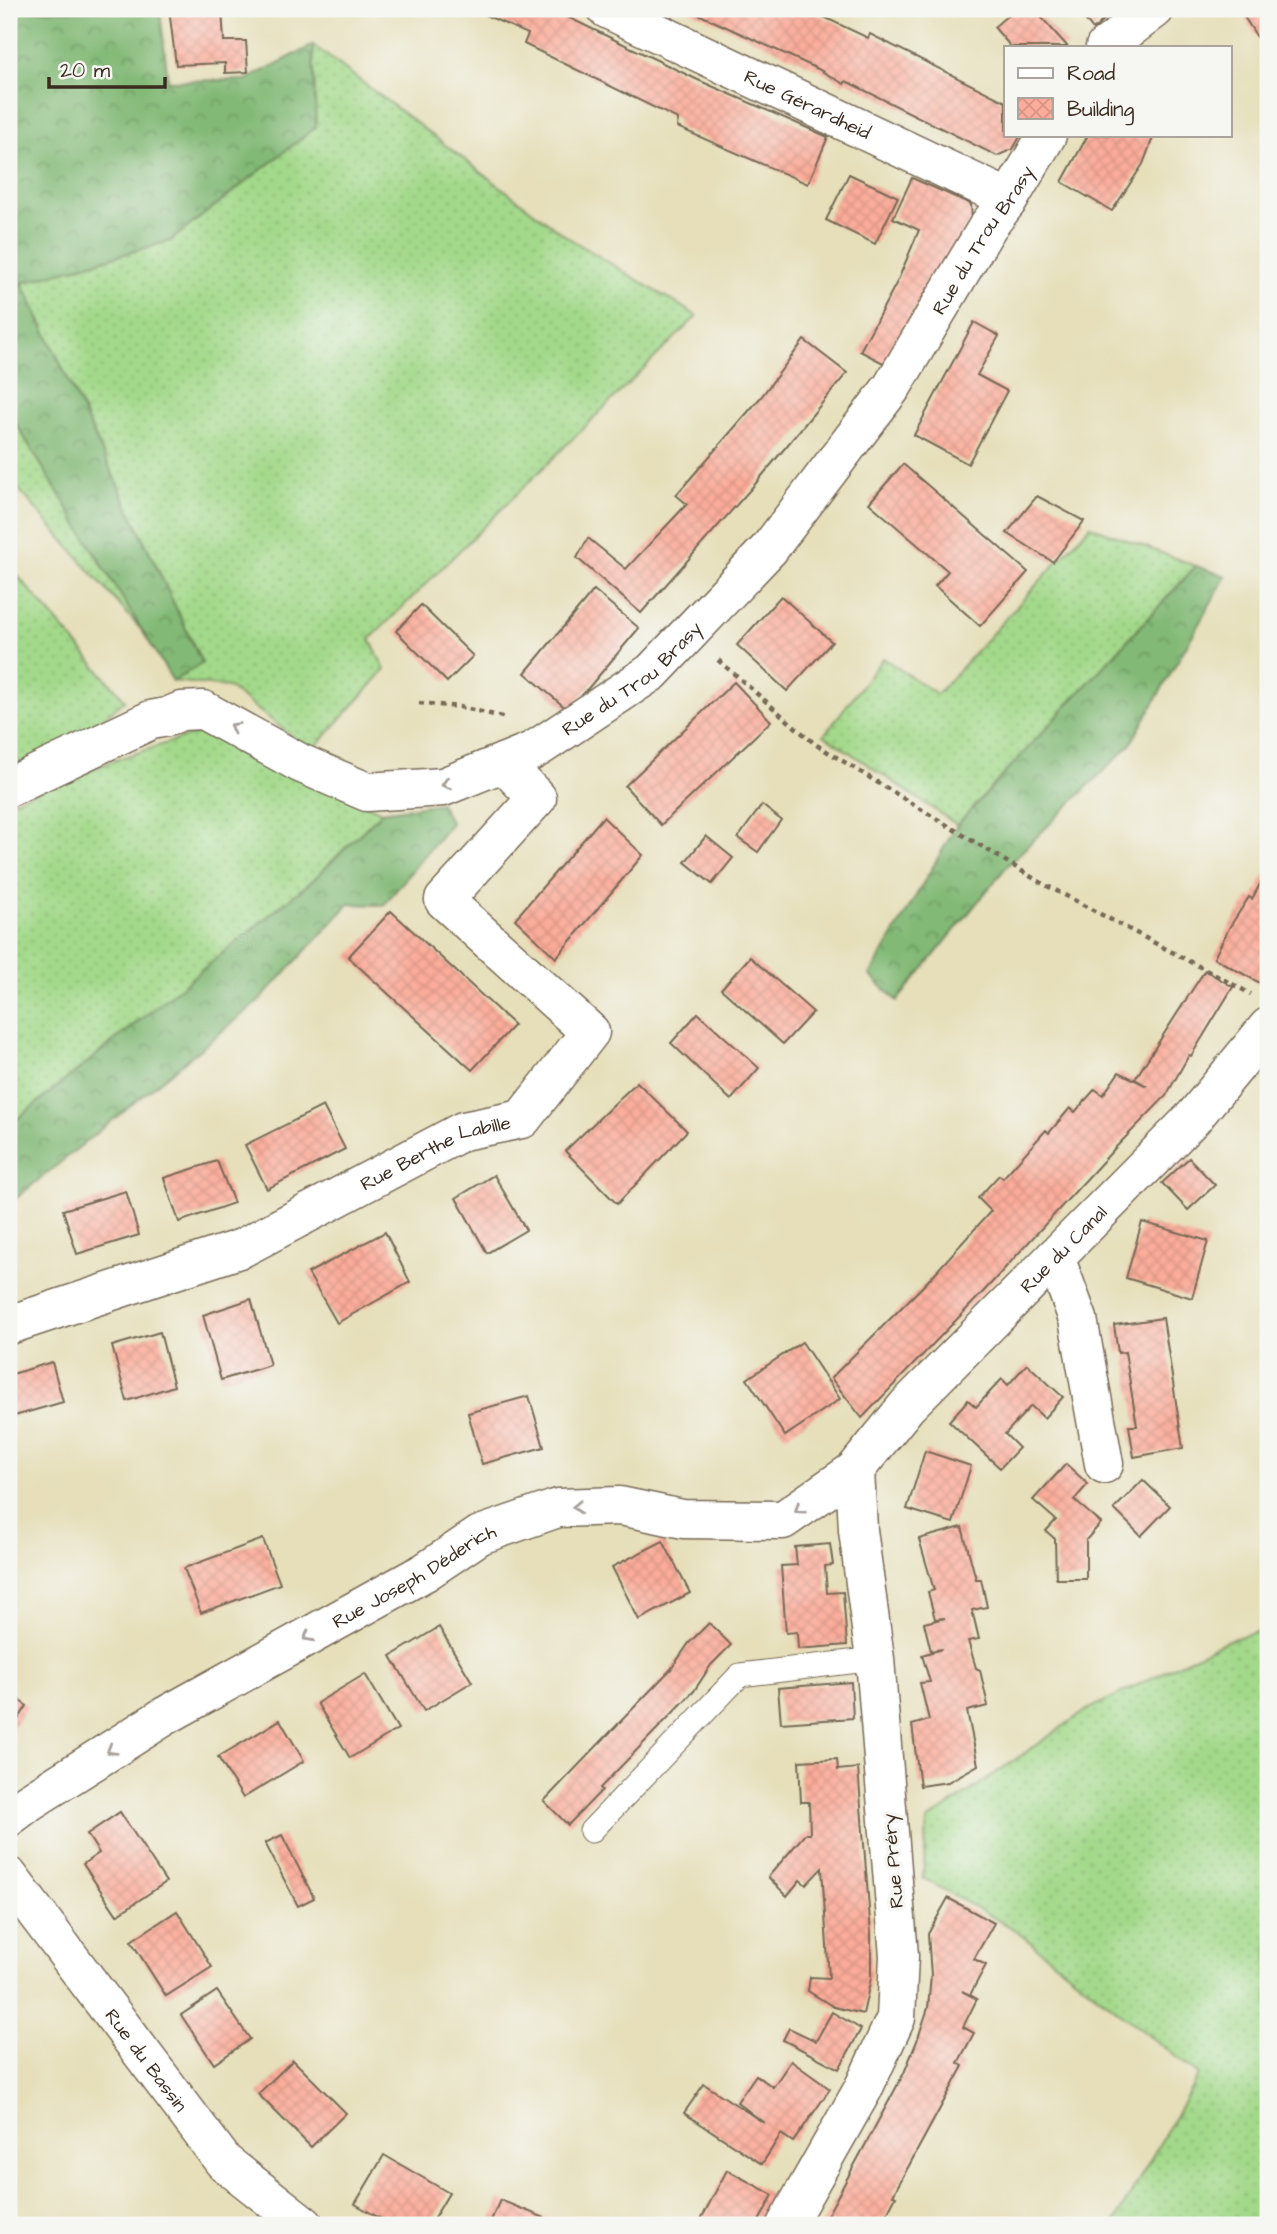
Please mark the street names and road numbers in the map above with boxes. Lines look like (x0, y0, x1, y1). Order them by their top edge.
street label: Rue Gérardheid (739, 64, 875, 147)
street label: Rue du Trou Brasy (926, 160, 1042, 320)
street label: Rue du Trou Brasy (557, 615, 710, 743)
street label: Rue Berthe Labille (356, 1110, 513, 1198)
street label: Rue du Canal (1015, 1200, 1114, 1300)
street label: Rue Joseph Déderich (328, 1518, 501, 1636)
street label: Rue Préry (876, 1812, 912, 1909)
street label: Rue du Bassin (98, 2004, 193, 2118)

